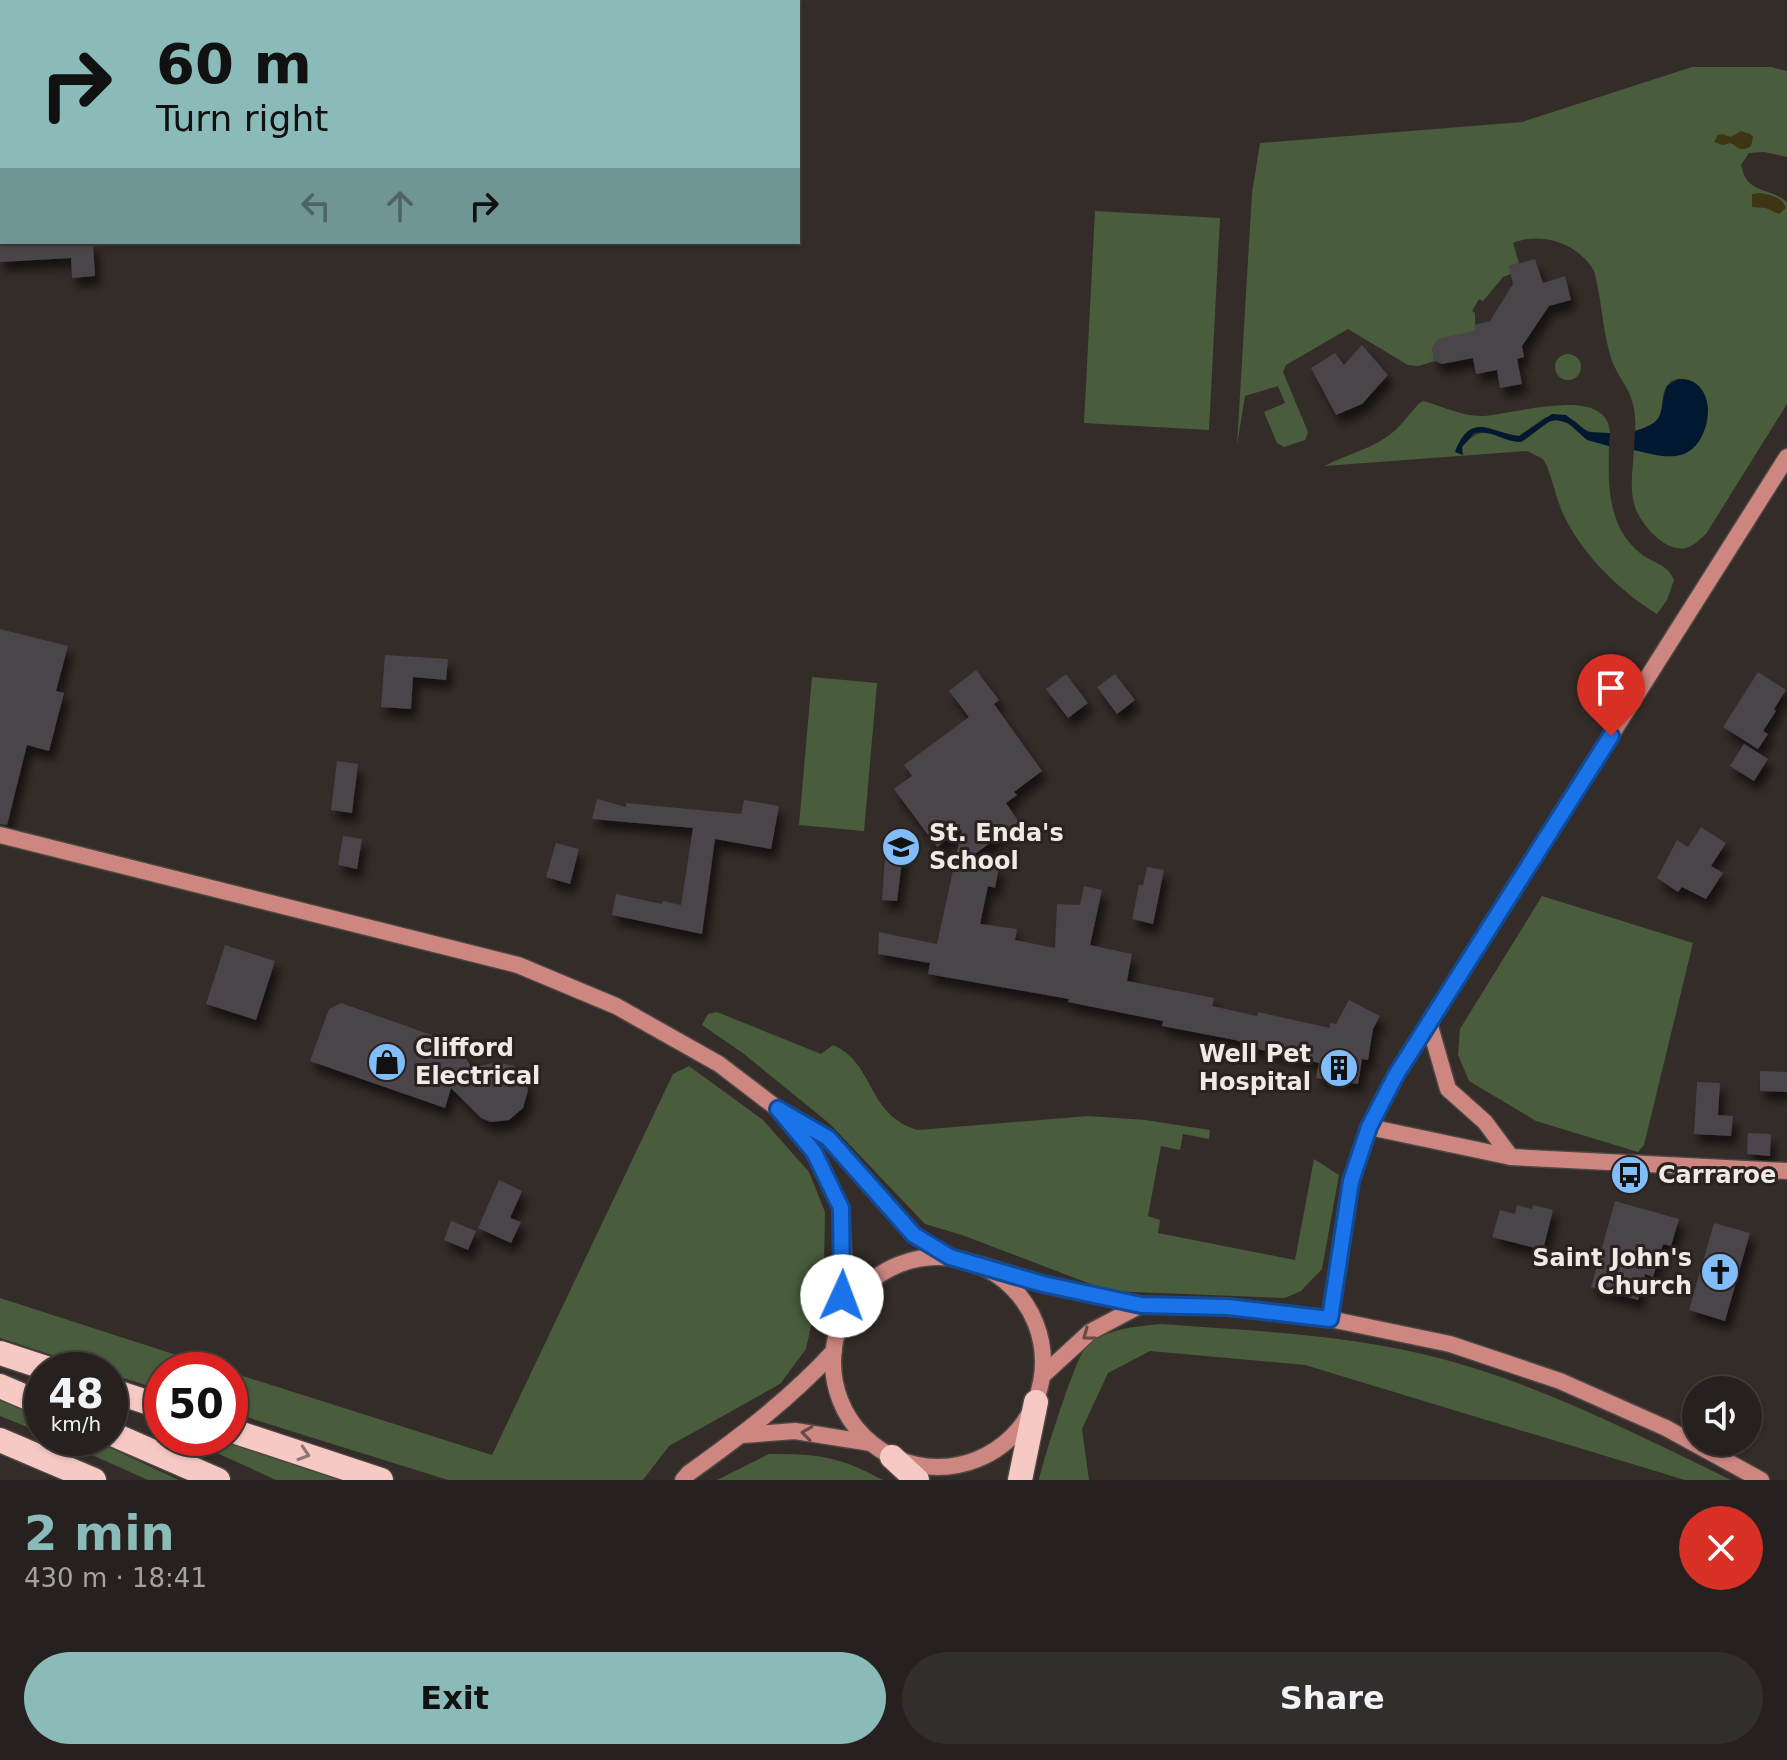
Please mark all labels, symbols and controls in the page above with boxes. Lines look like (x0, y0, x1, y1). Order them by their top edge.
text: 60 m (156, 31, 312, 96)
icon: right (24, 32, 128, 136)
text: Turn right (156, 98, 328, 139)
icon: left (294, 184, 338, 228)
icon: ahead (378, 184, 422, 228)
icon: right (462, 184, 506, 228)
pin (1577, 654, 1645, 736)
icon: arrive (1589, 666, 1633, 710)
place label: St. Enda's School (929, 819, 1064, 875)
school or university icon: St. Enda's School (880, 826, 922, 868)
place label: Clifford Electrical (415, 1034, 540, 1090)
place label: Well Pet Hospital (1199, 1040, 1311, 1096)
shop icon: Clifford Electrical (366, 1041, 408, 1083)
building icon: Well Pet Hospital (1318, 1047, 1360, 1089)
bus stop icon: Carraroe (1609, 1154, 1651, 1196)
place label: Carraroe (1658, 1161, 1776, 1189)
place label: Saint John's Church (1532, 1244, 1692, 1300)
church icon: Saint John's Church (1699, 1251, 1741, 1293)
position arrow (800, 1254, 884, 1338)
one-way arrow (1082, 1326, 1097, 1340)
speed limit sign: 50 (144, 1352, 248, 1456)
text: 48 (48, 1371, 104, 1417)
map controls (1682, 1376, 1762, 1456)
button: sound (1682, 1376, 1762, 1456)
text: km/h (51, 1412, 101, 1436)
one-way arrow (801, 1426, 814, 1443)
one-way arrow (296, 1445, 310, 1461)
text: 2 min (24, 1505, 175, 1561)
button: close (1679, 1506, 1763, 1590)
text: 430 m · 18:41 (24, 1563, 207, 1593)
button: Exit (24, 1652, 886, 1744)
button: Share (902, 1652, 1763, 1744)

